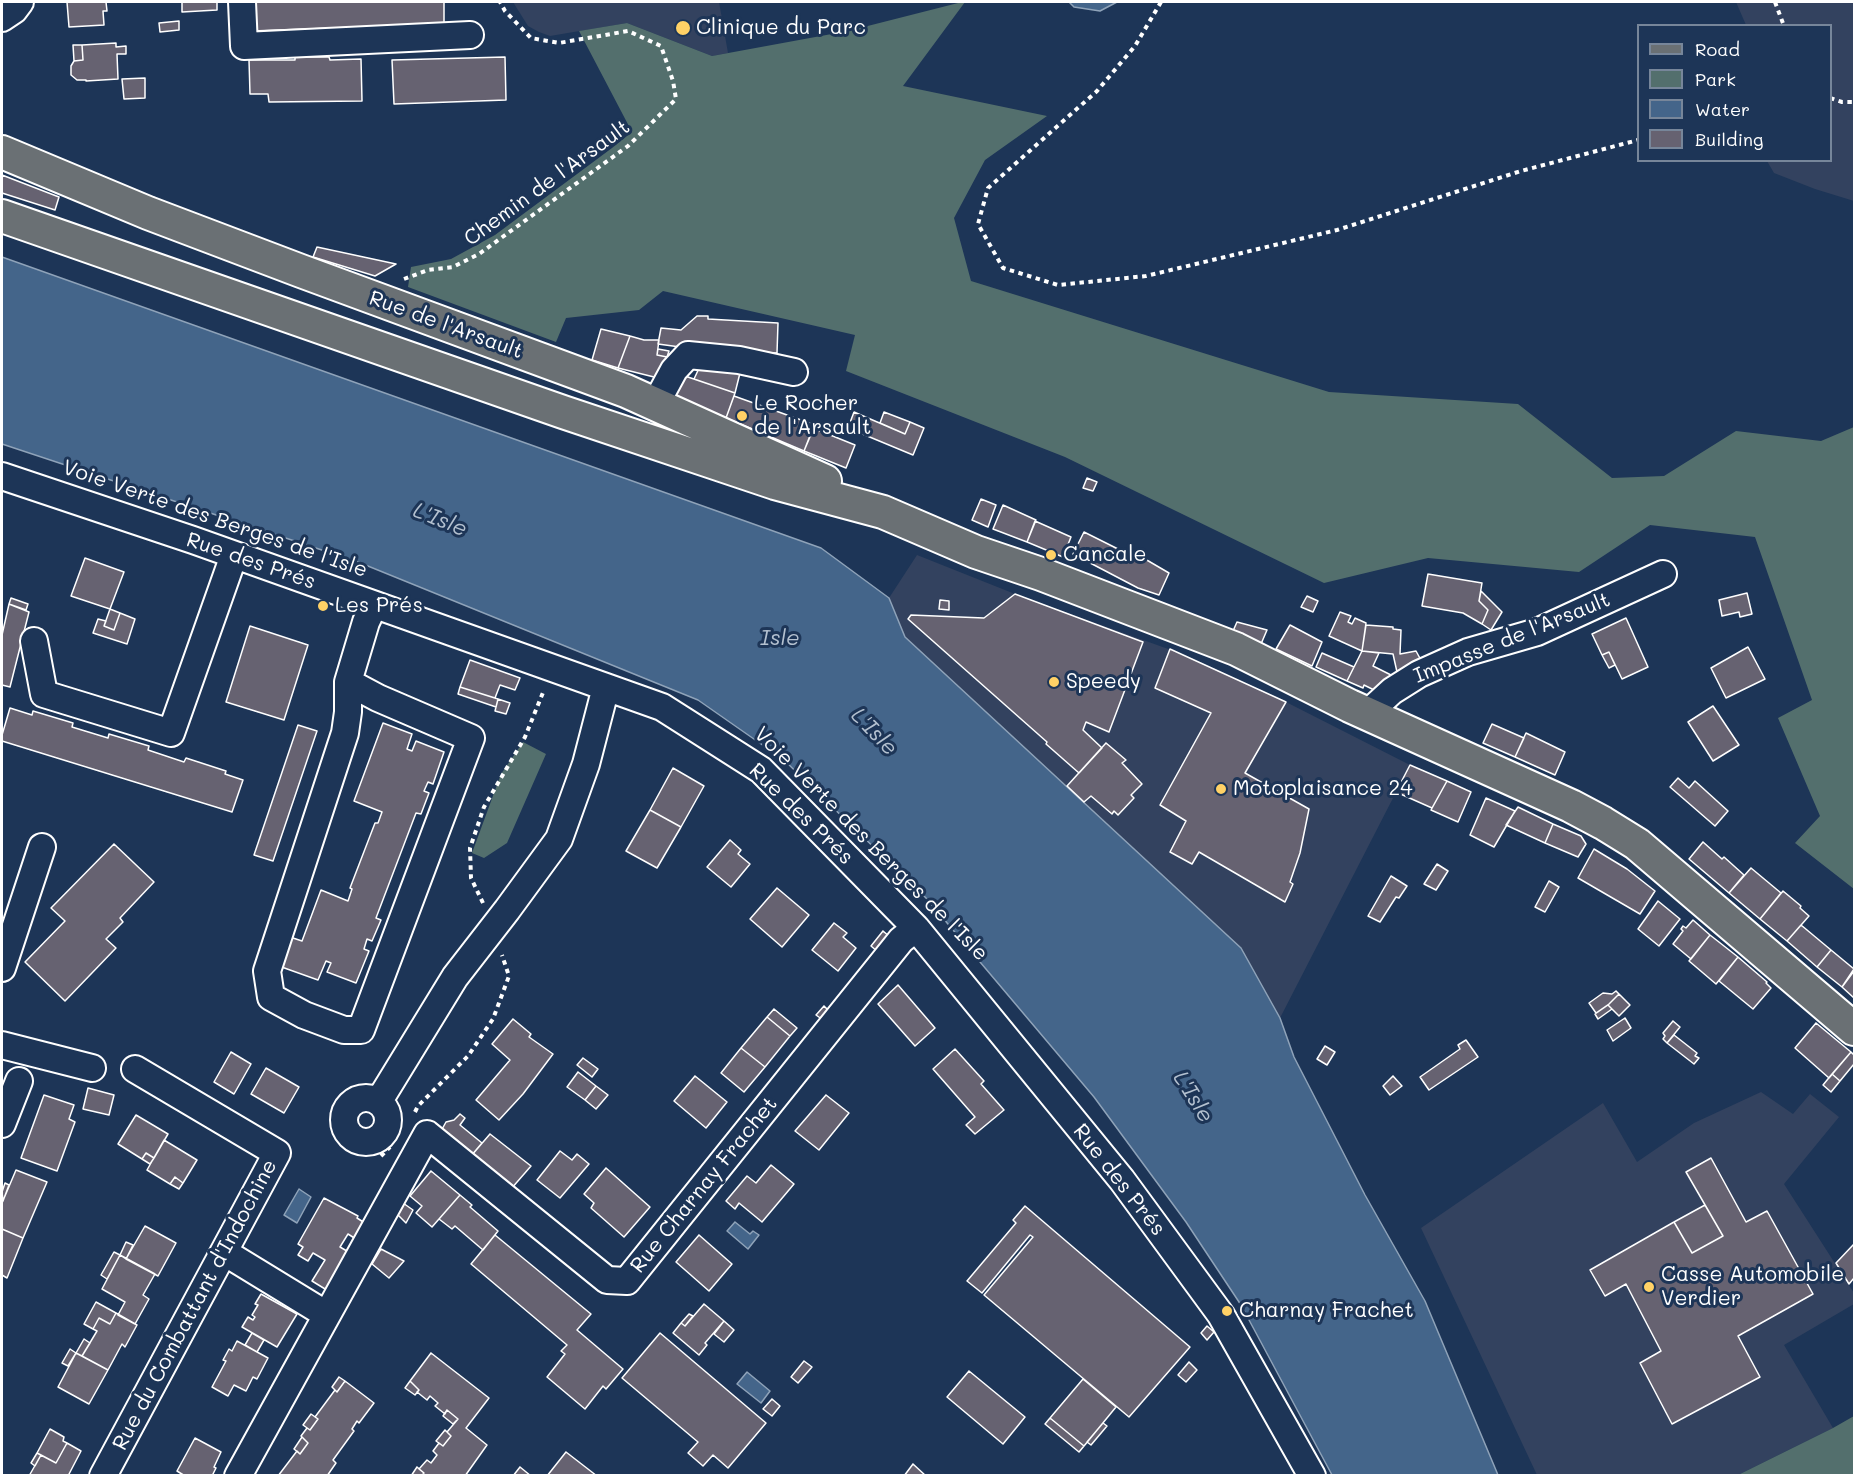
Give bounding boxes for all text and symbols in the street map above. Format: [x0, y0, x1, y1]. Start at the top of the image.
place label: Clinique du Parc [696, 15, 866, 41]
marker: Clinique du Parc [674, 19, 692, 37]
legend [1637, 24, 1832, 162]
text: Road [1695, 37, 1740, 61]
text: Park [1695, 67, 1736, 91]
text: Water [1695, 97, 1750, 121]
street label: Chemin de l'Arsault [459, 114, 635, 252]
text: Building [1695, 127, 1763, 151]
street label: Rue de l'Arsault [366, 285, 526, 365]
place label: Le Rocher de l'Arsault [754, 391, 871, 441]
marker: Le Rocher de l'Arsault [735, 409, 749, 423]
street label: Voie Verte des Berges de l'Isle [59, 455, 371, 583]
water label: L'Isle [409, 497, 471, 543]
street label: Rue des Prés [183, 527, 319, 595]
place label: Cancale [1063, 542, 1146, 568]
marker: Cancale [1044, 548, 1058, 562]
street label: Impasse de l'Arsault [1410, 587, 1614, 689]
place label: Les Prés [335, 593, 423, 619]
marker: Les Prés [316, 599, 330, 613]
water label: Isle [760, 625, 800, 651]
place label: Speedy [1066, 669, 1141, 695]
marker: Speedy [1047, 675, 1061, 689]
water label: L'Isle [845, 703, 903, 761]
street label: Voie Verte des Berges de l'Isle [749, 722, 993, 966]
street label: Rue des Prés [744, 758, 858, 870]
place label: Motoplaisance 24 [1233, 776, 1413, 802]
marker: Motoplaisance 24 [1214, 782, 1228, 796]
water label: L'Isle [1167, 1066, 1219, 1128]
street label: Rue Charnay Frachet [625, 1092, 783, 1278]
street label: Rue des Prés [1068, 1119, 1170, 1241]
street label: Rue du Combattant d'Indochine [107, 1155, 283, 1455]
place label: Casse Automobile Verdier [1661, 1262, 1844, 1312]
marker: Casse Automobile Verdier [1642, 1280, 1656, 1294]
place label: Charnay Frachet [1239, 1298, 1414, 1324]
marker: Charnay Frachet [1220, 1304, 1234, 1318]

